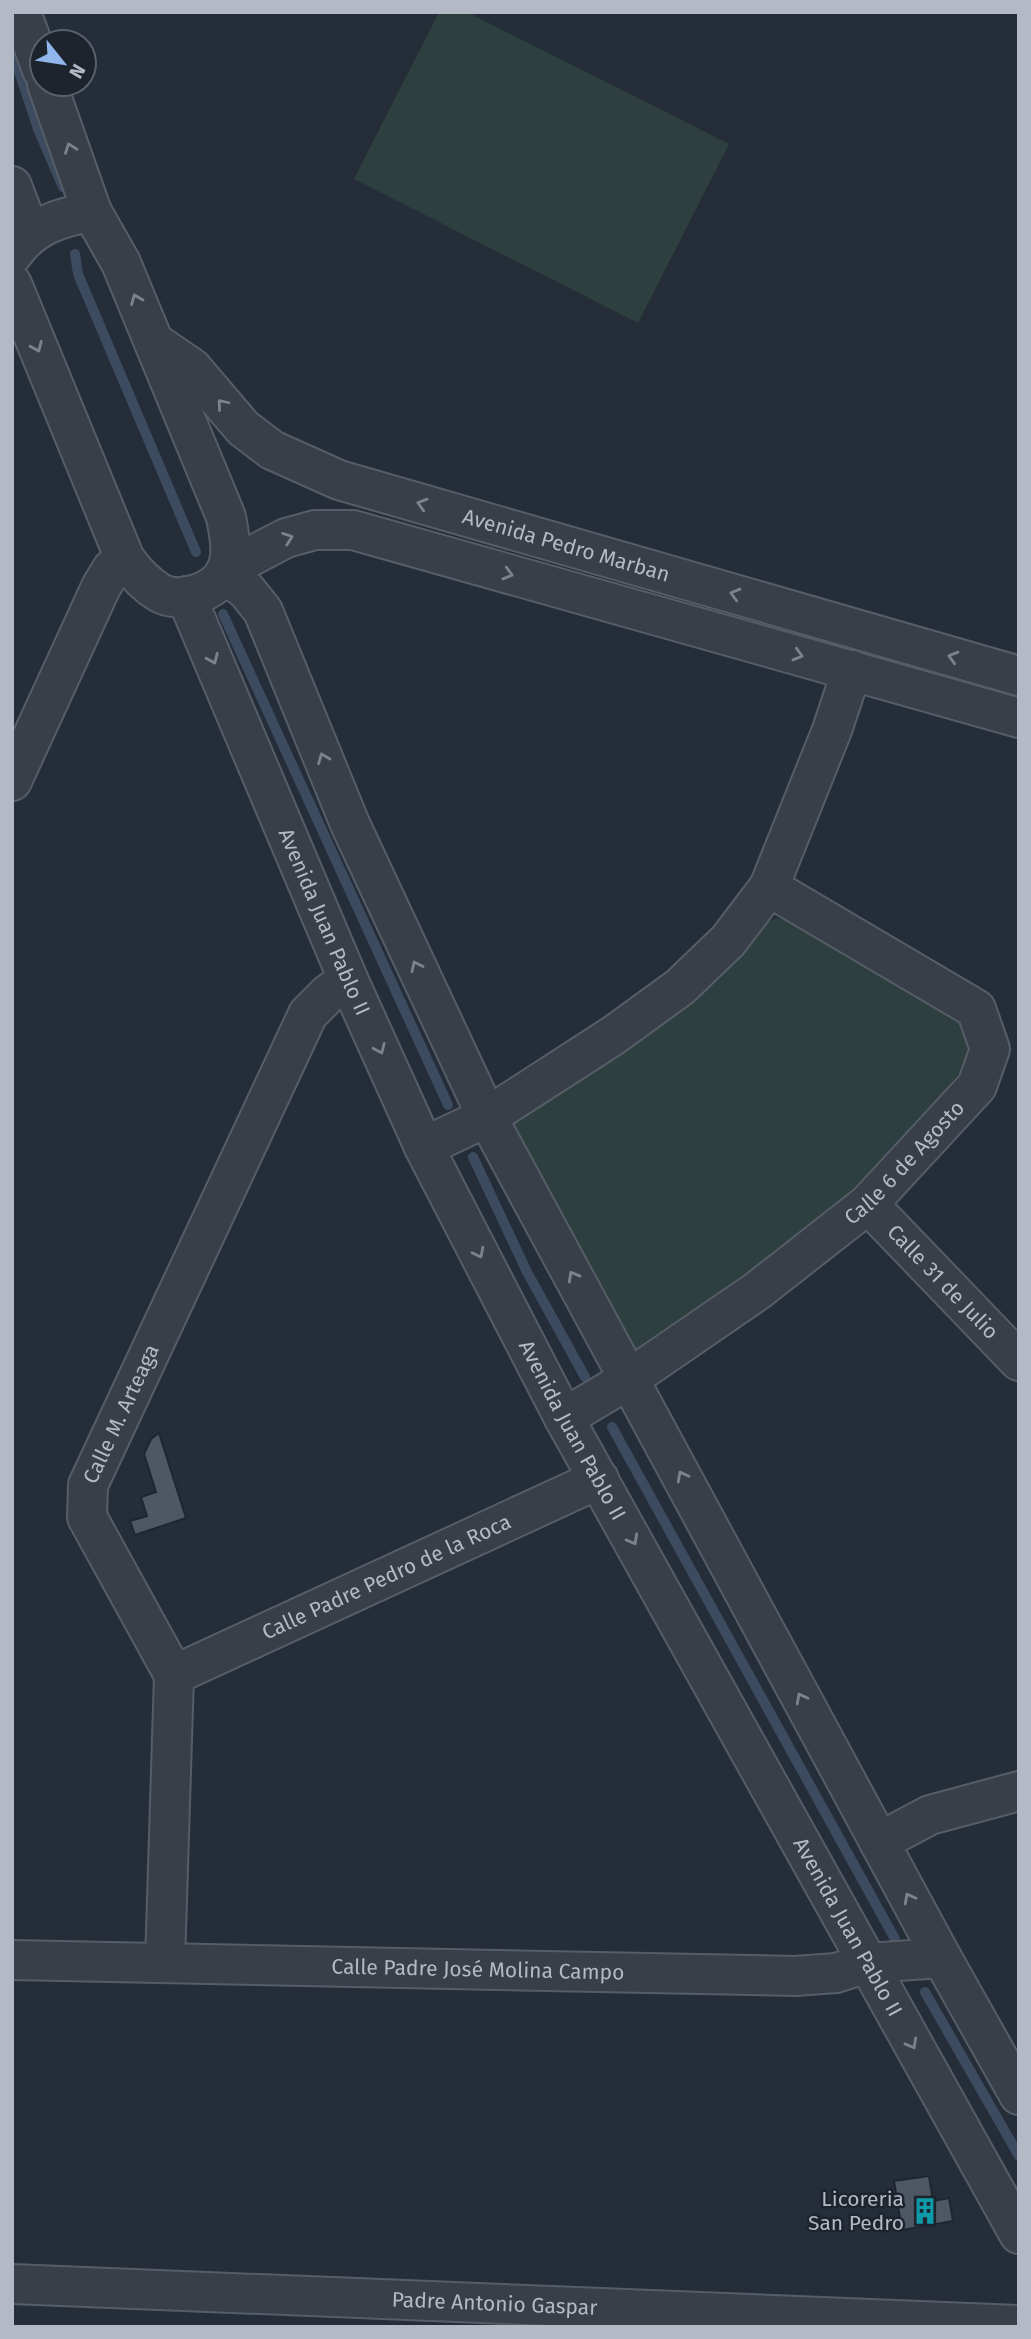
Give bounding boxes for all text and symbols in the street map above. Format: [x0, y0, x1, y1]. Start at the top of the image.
north arrow [28, 28, 98, 98]
text: N [64, 60, 90, 82]
one-way arrow [64, 142, 78, 155]
one-way arrow [130, 293, 144, 305]
one-way arrow [29, 340, 43, 353]
one-way arrow [218, 400, 231, 412]
one-way arrow [416, 497, 428, 512]
street label: Avenida Pedro Marban [460, 503, 673, 588]
one-way arrow [281, 532, 293, 546]
one-way arrow [502, 565, 514, 580]
one-way arrow [729, 588, 741, 602]
one-way arrow [792, 647, 804, 661]
one-way arrow [947, 651, 959, 666]
one-way arrow [205, 652, 219, 665]
one-way arrow [318, 753, 332, 765]
street label: Avenida Juan Pablo II [273, 824, 376, 1019]
one-way arrow [411, 961, 425, 973]
one-way arrow [372, 1041, 386, 1054]
street label: Calle 6 de Agosto [839, 1095, 970, 1231]
street label: Calle 31 de Julio [882, 1219, 1004, 1345]
one-way arrow [471, 1246, 484, 1258]
one-way arrow [568, 1271, 581, 1283]
street label: Avenida Juan Pablo II [513, 1336, 631, 1525]
street label: Calle M. Arteaga [78, 1340, 165, 1488]
one-way arrow [676, 1471, 690, 1483]
street label: Calle Padre Pedro de la Roca [258, 1508, 515, 1646]
one-way arrow [625, 1533, 638, 1545]
one-way arrow [796, 1692, 810, 1705]
street label: Avenida Juan Pablo II [788, 1833, 908, 2021]
one-way arrow [904, 1893, 918, 1905]
street label: Calle Padre José Molina Campo [331, 1954, 625, 1986]
one-way arrow [904, 2037, 917, 2049]
place label: Licoreria San Pedro [808, 2186, 904, 2236]
building icon: Licoreria San Pedro [910, 2196, 940, 2226]
street label: Padre Antonio Gaspar [391, 2286, 598, 2321]

